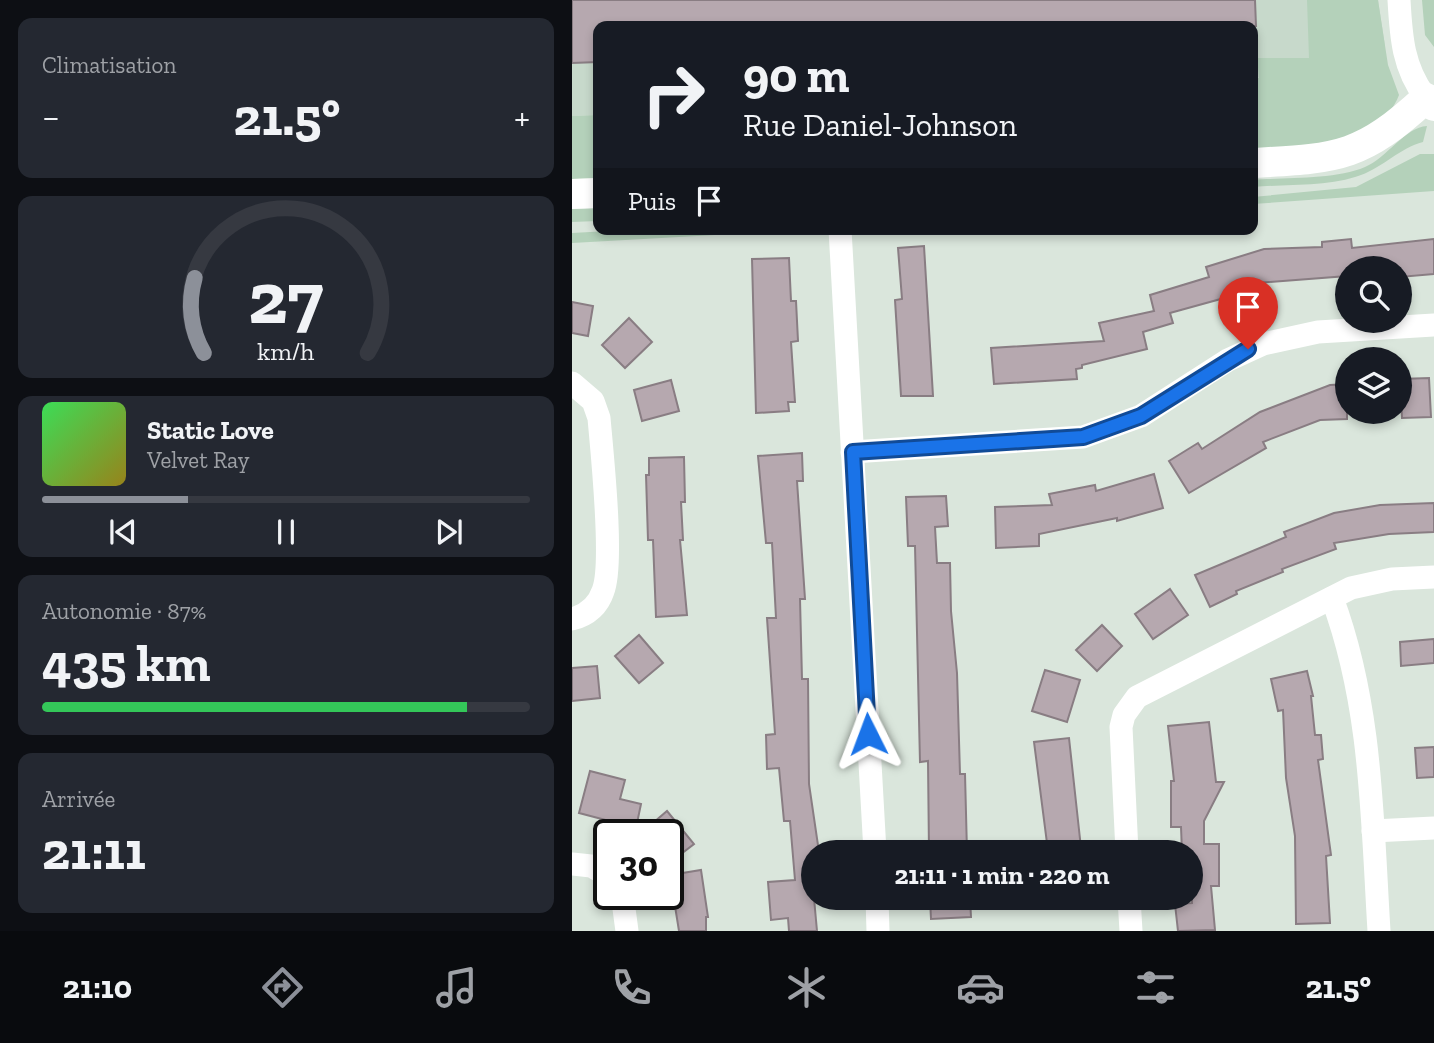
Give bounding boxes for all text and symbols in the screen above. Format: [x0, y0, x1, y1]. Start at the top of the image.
text: 90 m [743, 46, 850, 105]
icon: right [628, 49, 719, 140]
text: Climatisation [42, 51, 176, 79]
text: 21.5° [233, 86, 340, 148]
text: − [42, 94, 60, 140]
text: + [514, 94, 530, 140]
text: Rue Daniel-Johnson [743, 106, 1017, 144]
icon: arrive [690, 182, 728, 220]
text: Puis [628, 185, 676, 217]
text: 27 [248, 255, 324, 343]
map controls [1335, 256, 1412, 424]
button: search [1335, 256, 1412, 333]
pin [1218, 277, 1278, 349]
icon: arrive [1229, 288, 1267, 326]
text: km/h [257, 336, 315, 366]
button: layers [1335, 347, 1412, 424]
text: Static Love [147, 414, 274, 446]
text: Velvet Ray [147, 446, 249, 474]
icon: previous [104, 513, 142, 551]
icon: pause [267, 513, 305, 551]
icon: next [430, 513, 468, 551]
text: Autonomie · 87% [42, 597, 206, 625]
text: 435 km [42, 632, 211, 694]
position arrow [831, 697, 905, 771]
text: Arrivée [42, 785, 115, 813]
speed limit sign: 30 [593, 819, 684, 910]
text: 21:11 [42, 820, 146, 882]
text: 21:11 · 1 min · 220 m [894, 859, 1110, 891]
icon: directions [258, 963, 307, 1012]
icon: music [432, 963, 481, 1012]
icon: phone [607, 963, 656, 1012]
icon: climate [782, 963, 831, 1012]
icon: car [956, 963, 1005, 1012]
icon: filters [1131, 963, 1180, 1012]
text: 21:10 [63, 968, 132, 1006]
text: 21.5° [1305, 968, 1371, 1006]

